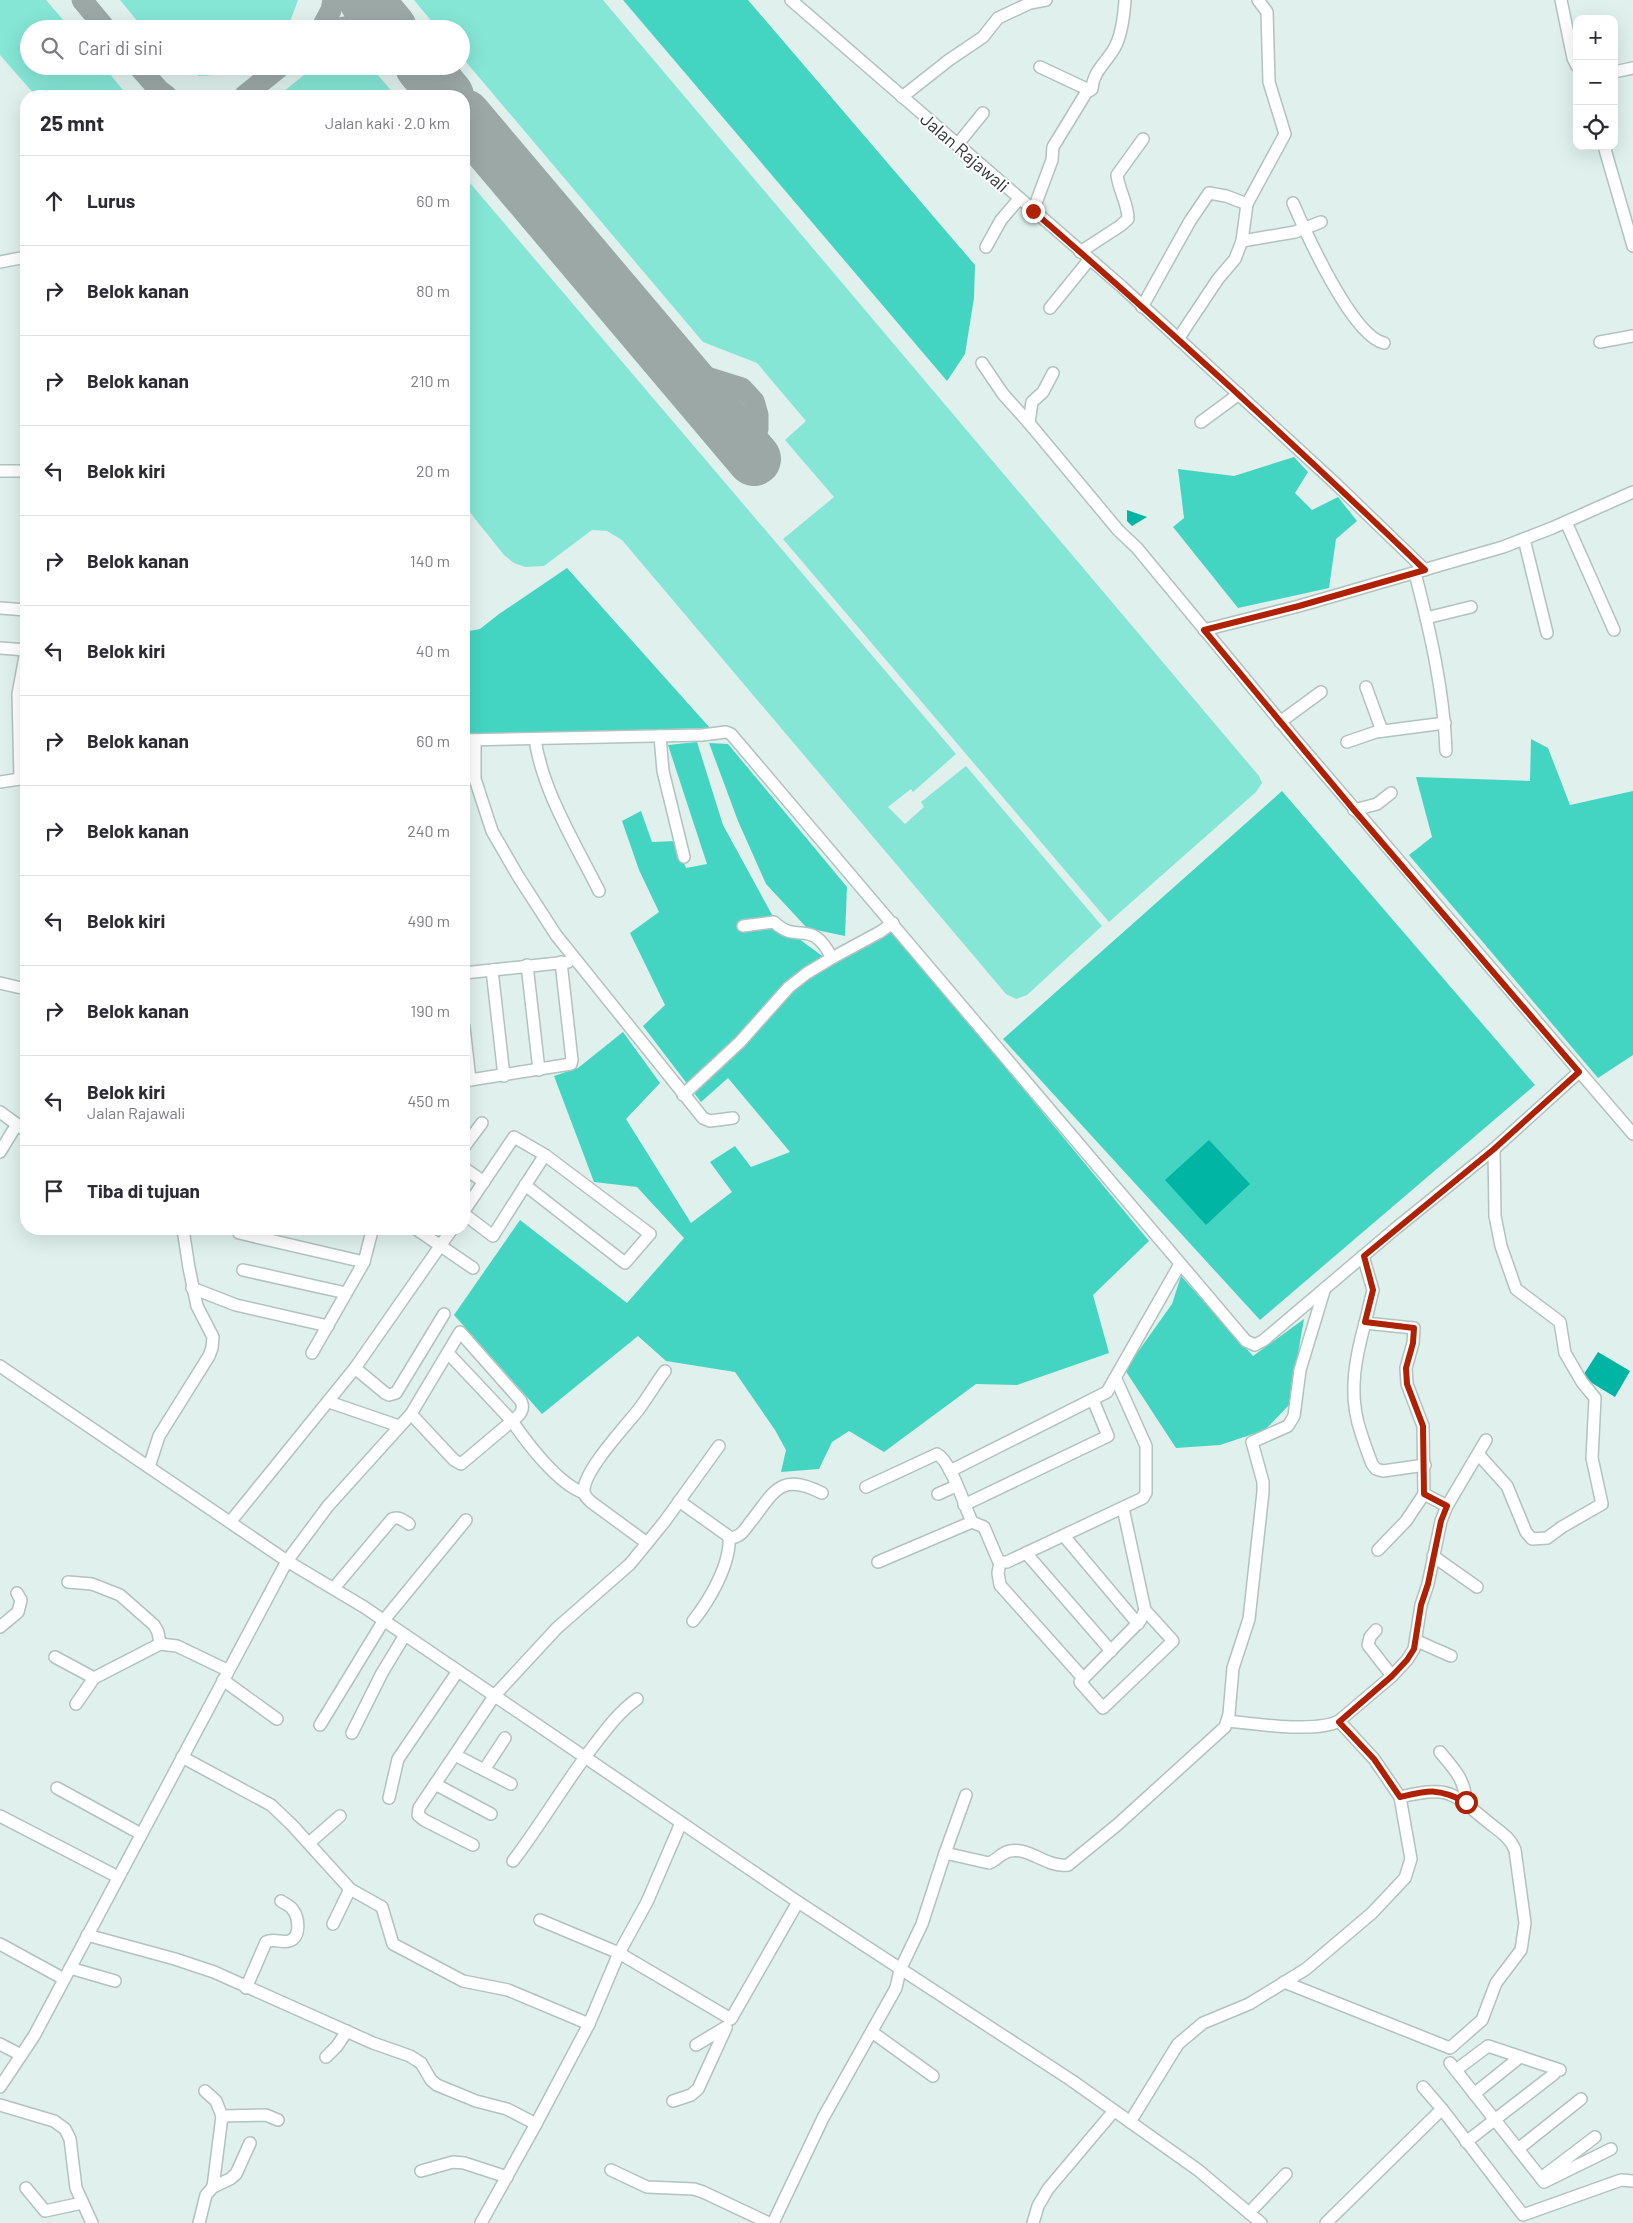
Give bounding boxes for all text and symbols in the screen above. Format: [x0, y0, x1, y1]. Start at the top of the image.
map controls [1573, 15, 1618, 150]
button: + [1573, 15, 1618, 60]
search box [20, 20, 470, 75]
icon: search [38, 34, 66, 62]
text: Cari di sini [78, 36, 163, 59]
button: − [1573, 60, 1618, 105]
button: locate [1573, 105, 1618, 150]
street label: Jalan Rajawali [916, 107, 1014, 197]
text: 25 mnt [40, 110, 104, 135]
text: Jalan kaki · 2.0 km [325, 113, 450, 132]
icon: ahead [40, 187, 68, 215]
text: Lurus [87, 189, 135, 212]
text: 60 m [416, 191, 450, 210]
route end [1022, 200, 1045, 223]
icon: right [40, 277, 68, 305]
text: Belok kanan [87, 279, 189, 302]
text: 80 m [416, 281, 450, 300]
icon: right [40, 367, 68, 395]
text: Belok kanan [87, 369, 189, 392]
text: 210 m [411, 371, 450, 390]
icon: left [40, 457, 68, 485]
text: Belok kiri [87, 459, 165, 482]
text: 20 m [416, 461, 450, 480]
icon: right [40, 547, 68, 575]
text: Belok kanan [87, 549, 189, 572]
text: 140 m [410, 551, 450, 570]
icon: left [40, 637, 68, 665]
text: Belok kiri [87, 639, 165, 662]
text: 40 m [416, 641, 450, 660]
icon: right [40, 727, 68, 755]
text: Belok kanan [87, 729, 189, 752]
text: 60 m [416, 731, 450, 750]
icon: right [40, 817, 68, 845]
text: Belok kanan [87, 819, 189, 842]
text: 240 m [407, 821, 450, 840]
icon: left [40, 907, 68, 935]
text: Belok kiri [87, 909, 165, 932]
text: 490 m [407, 911, 450, 930]
icon: right [40, 997, 68, 1025]
text: Belok kanan [87, 999, 189, 1022]
text: 190 m [411, 1001, 450, 1020]
text: Belok kiri [87, 1080, 165, 1103]
icon: left [40, 1087, 68, 1115]
text: 450 m [407, 1091, 450, 1110]
text: Jalan Rajawali [87, 1103, 185, 1122]
icon: arrive [40, 1177, 68, 1205]
text: Tiba di tujuan [87, 1179, 200, 1202]
route start [1455, 1791, 1478, 1814]

